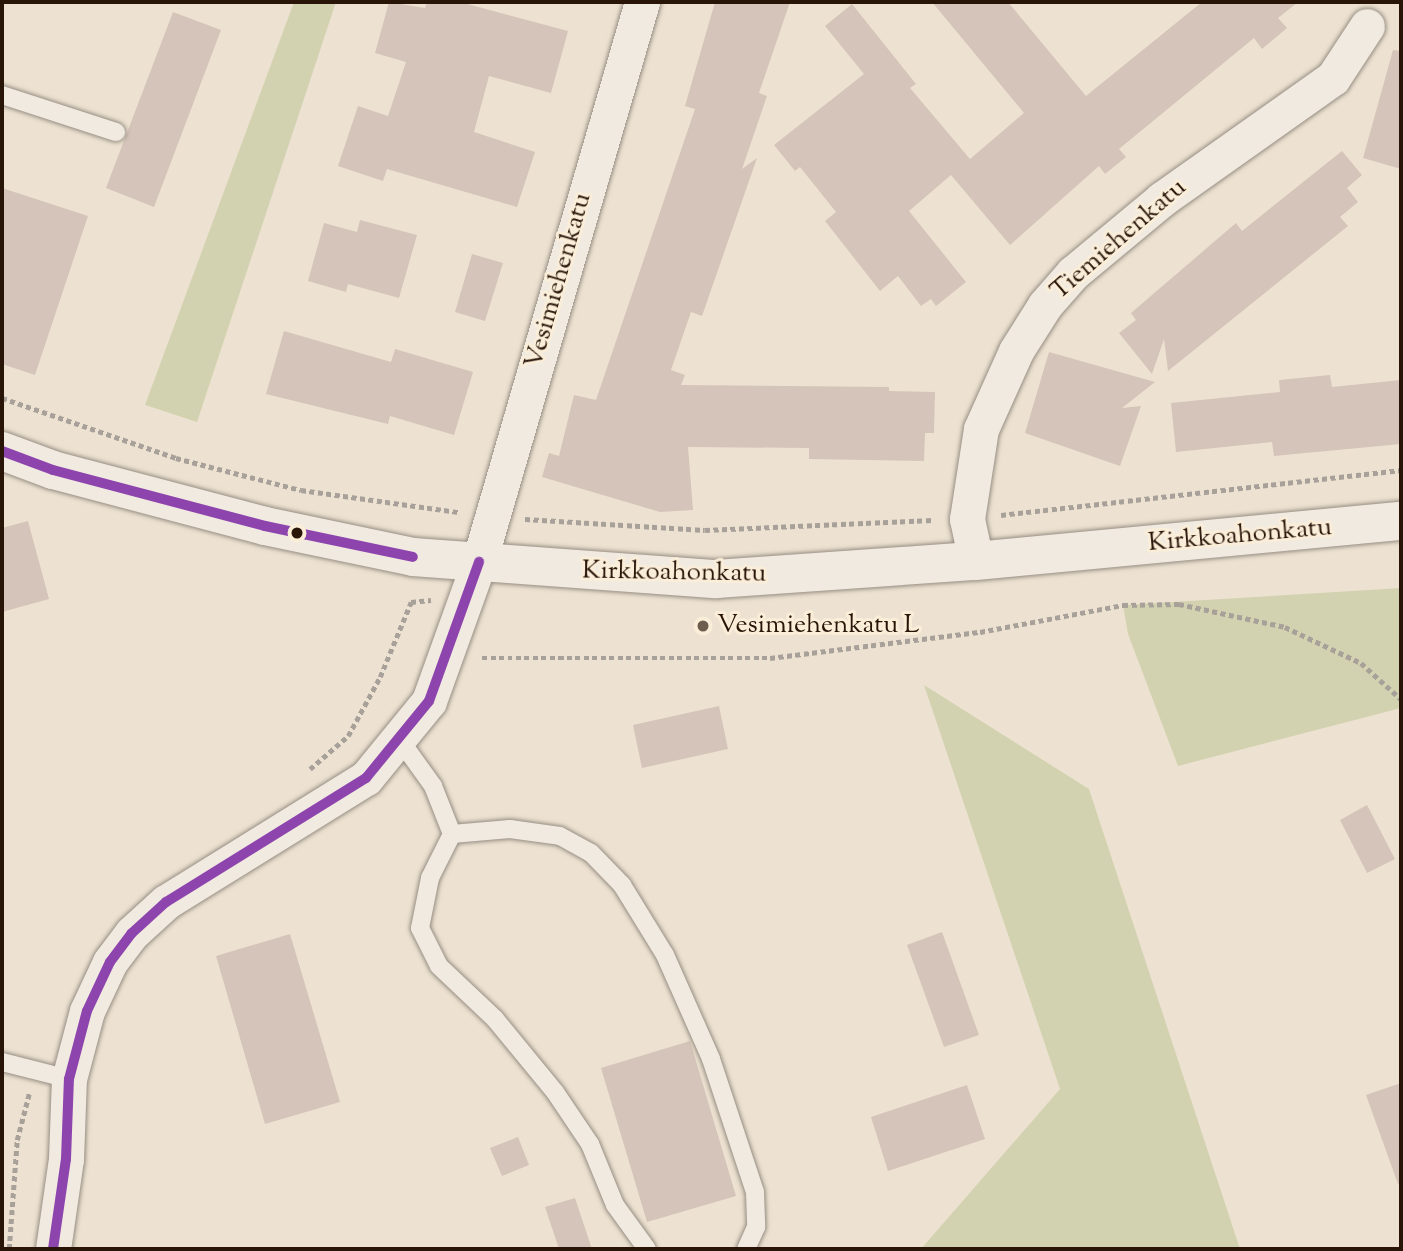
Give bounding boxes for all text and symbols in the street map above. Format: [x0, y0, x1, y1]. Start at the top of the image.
street label: Tiemiehenkatu [1045, 173, 1193, 307]
street label: Vesimiehenkatu [519, 190, 599, 372]
street label: Kirkkoahonkatu [1147, 512, 1333, 560]
unlabelled marker [290, 526, 304, 540]
street label: Kirkkoahonkatu [582, 556, 766, 590]
place label: Vesimiehenkatu L [717, 610, 919, 642]
marker: Vesimiehenkatu L [695, 618, 711, 634]

